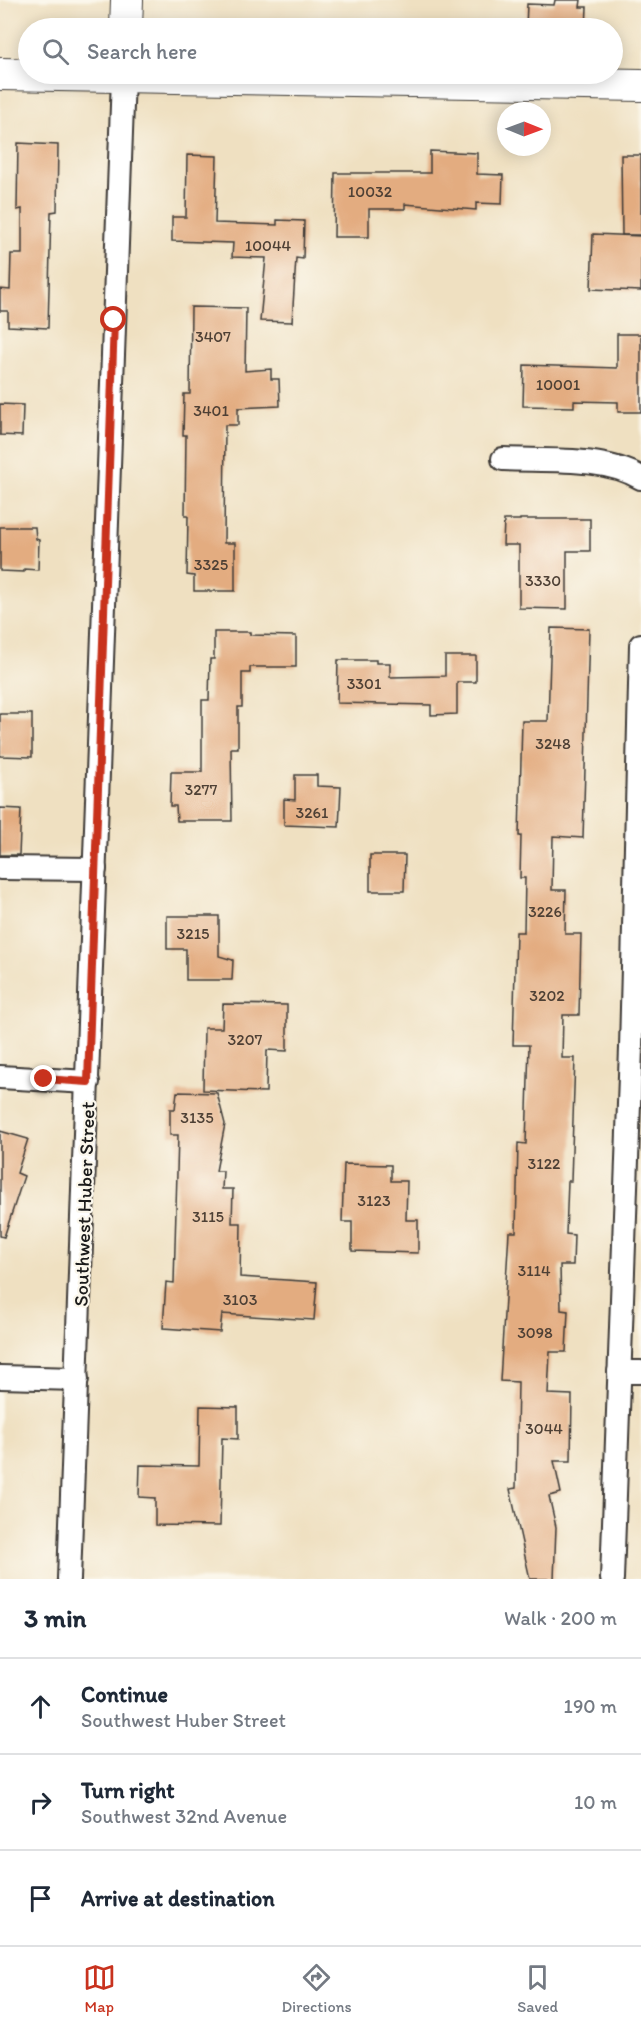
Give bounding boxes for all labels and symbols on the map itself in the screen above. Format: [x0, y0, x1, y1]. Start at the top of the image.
north arrow [497, 102, 551, 156]
house number: 10032 [348, 182, 393, 201]
house number: 10044 [245, 236, 292, 255]
route start [100, 306, 126, 332]
house number: 3407 [195, 327, 231, 346]
house number: 10001 [536, 375, 581, 394]
house number: 3401 [193, 401, 229, 420]
house number: 3325 [194, 555, 228, 574]
house number: 3330 [525, 571, 561, 590]
house number: 3301 [347, 674, 382, 693]
house number: 3248 [535, 734, 571, 753]
house number: 3277 [184, 780, 218, 799]
house number: 3261 [295, 803, 329, 822]
house number: 3226 [528, 902, 562, 921]
house number: 3215 [177, 924, 209, 943]
house number: 3202 [529, 986, 565, 1005]
house number: 3207 [228, 1030, 263, 1049]
route end [30, 1065, 56, 1091]
street label: Southwest Huber Street [68, 1101, 100, 1307]
house number: 3135 [180, 1108, 214, 1127]
house number: 3122 [528, 1154, 561, 1173]
house number: 3123 [357, 1191, 391, 1210]
house number: 3115 [192, 1207, 224, 1226]
house number: 3114 [517, 1261, 551, 1280]
house number: 3103 [223, 1290, 258, 1309]
house number: 3098 [517, 1323, 553, 1342]
house number: 3044 [525, 1419, 563, 1438]

